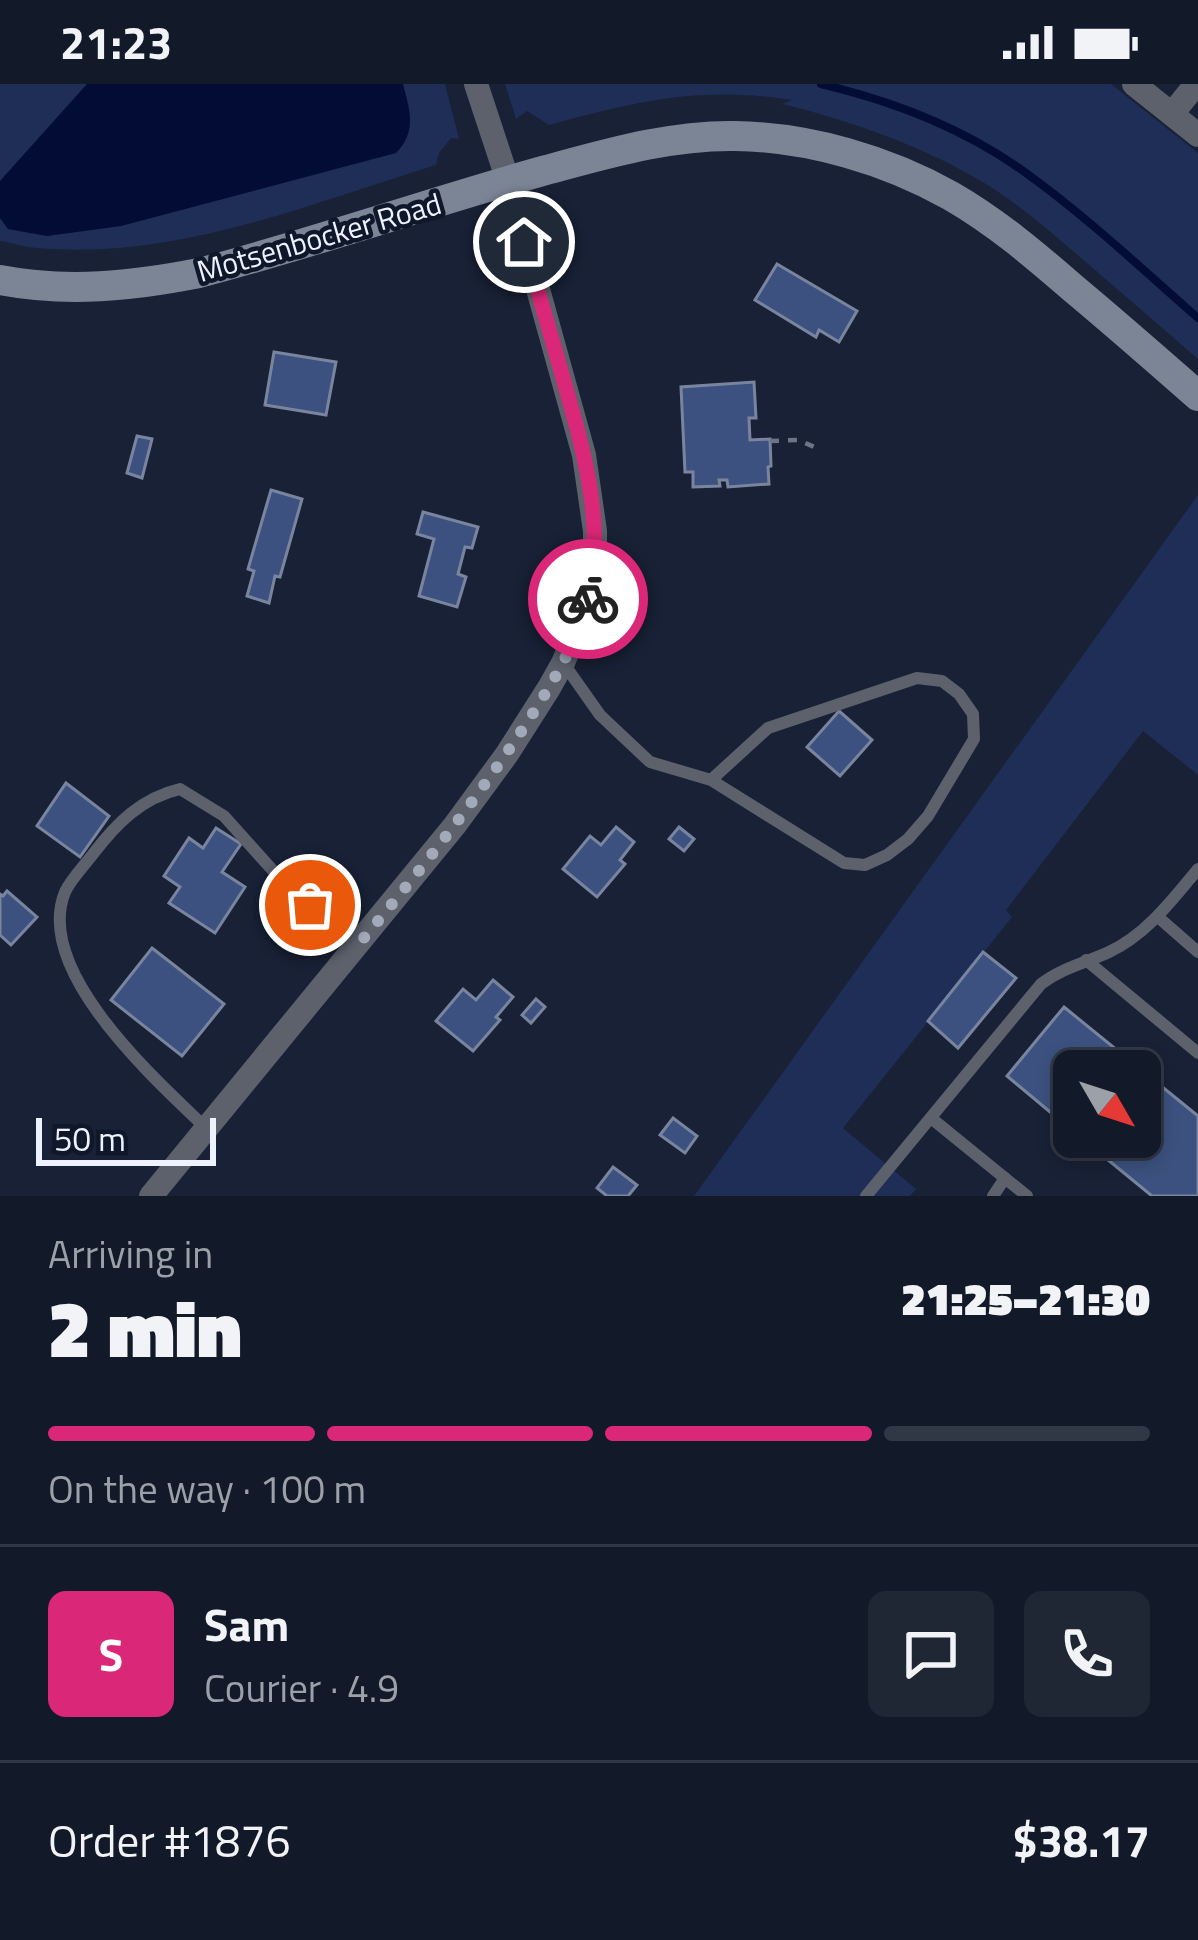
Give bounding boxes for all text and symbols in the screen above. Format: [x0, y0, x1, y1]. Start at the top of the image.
text: 21:23 [60, 8, 172, 76]
street label: Motsenbocker Road [191, 180, 447, 294]
pin [473, 191, 575, 293]
icon: home [491, 209, 557, 275]
courier [528, 539, 648, 659]
icon: bike [555, 566, 621, 632]
pin [259, 854, 361, 956]
icon: bag [277, 872, 343, 938]
north arrow [1053, 1050, 1161, 1158]
map controls [1053, 1050, 1161, 1158]
scale bar [36, 1112, 216, 1165]
text: 50 m [54, 1114, 126, 1164]
text: Arriving in [48, 1224, 213, 1283]
text: 21:25–21:30 [901, 1264, 1150, 1332]
text: 2 min [48, 1269, 242, 1387]
text: On the way · 100 m [48, 1459, 366, 1518]
text: Sam [204, 1590, 289, 1658]
button: chat [868, 1591, 994, 1717]
button: phone [1024, 1591, 1150, 1717]
text: S [99, 1620, 123, 1688]
text: Courier · 4.9 [204, 1658, 399, 1717]
text: Order #1876 [48, 1806, 291, 1874]
text: $38.17 [1012, 1806, 1150, 1874]

